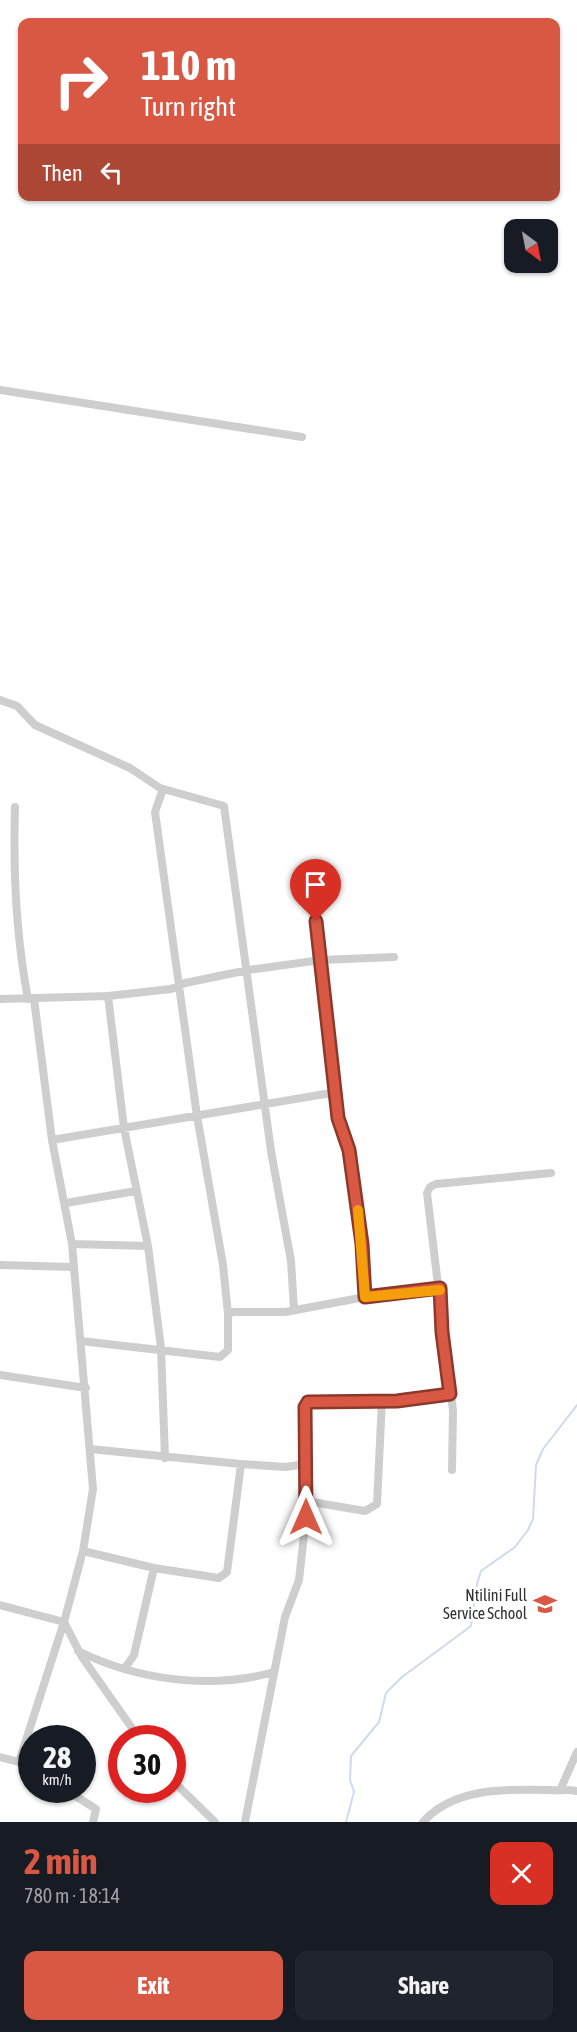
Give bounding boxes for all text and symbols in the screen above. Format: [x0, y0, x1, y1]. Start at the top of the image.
text: 110 m [141, 41, 236, 89]
icon: right [42, 42, 120, 120]
text: Turn right [141, 91, 236, 122]
icon: left [95, 156, 128, 189]
text: Then [42, 160, 83, 186]
north arrow [504, 219, 558, 273]
map controls [504, 219, 558, 273]
pin [290, 859, 341, 921]
icon: arrive [299, 868, 332, 901]
position arrow [274, 1485, 338, 1549]
place label: Ntilini Full Service School [443, 1586, 528, 1622]
school or university icon: Ntilini Full Service School [532, 1591, 558, 1617]
speed limit sign: 30 [108, 1725, 186, 1803]
text: 28 [43, 1740, 71, 1774]
text: km/h [42, 1771, 72, 1788]
text: 2 min [24, 1840, 98, 1882]
button: close [490, 1842, 553, 1905]
text: 780 m · 18:14 [24, 1884, 120, 1907]
button: Exit [24, 1951, 283, 2020]
button: Share [295, 1951, 553, 2020]

